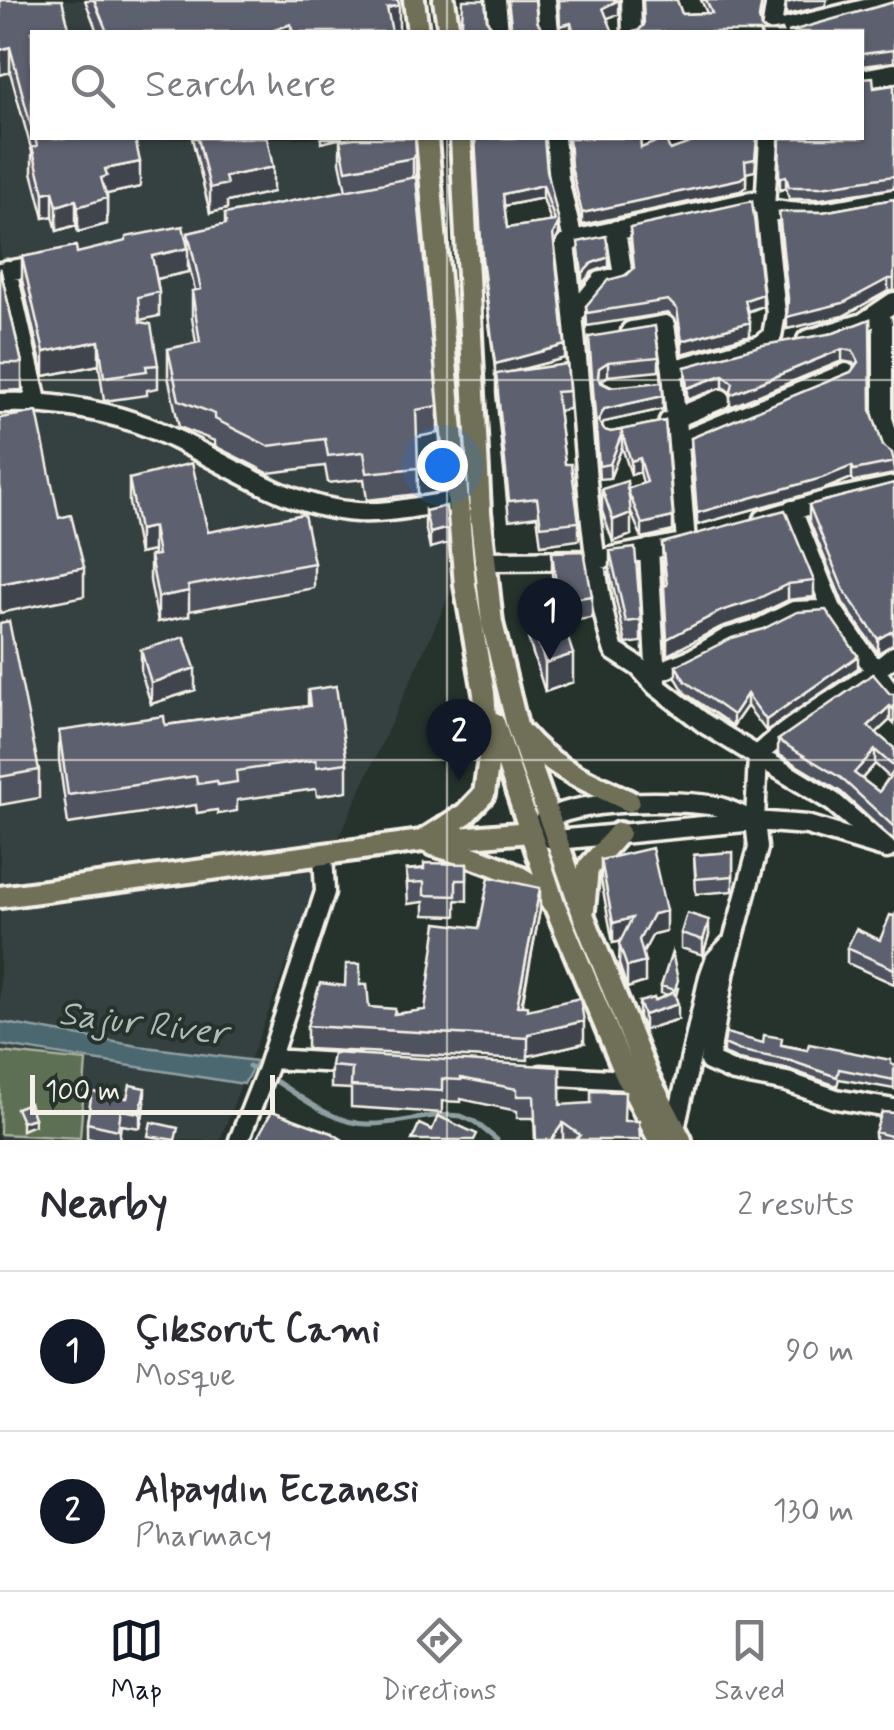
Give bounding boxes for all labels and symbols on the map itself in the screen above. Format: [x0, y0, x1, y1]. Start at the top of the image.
your location [417, 440, 468, 491]
pin: 1 [518, 578, 582, 660]
pin: 2 [426, 698, 492, 781]
water label: Sajur River [56, 991, 234, 1058]
scale bar [30, 1070, 275, 1114]

